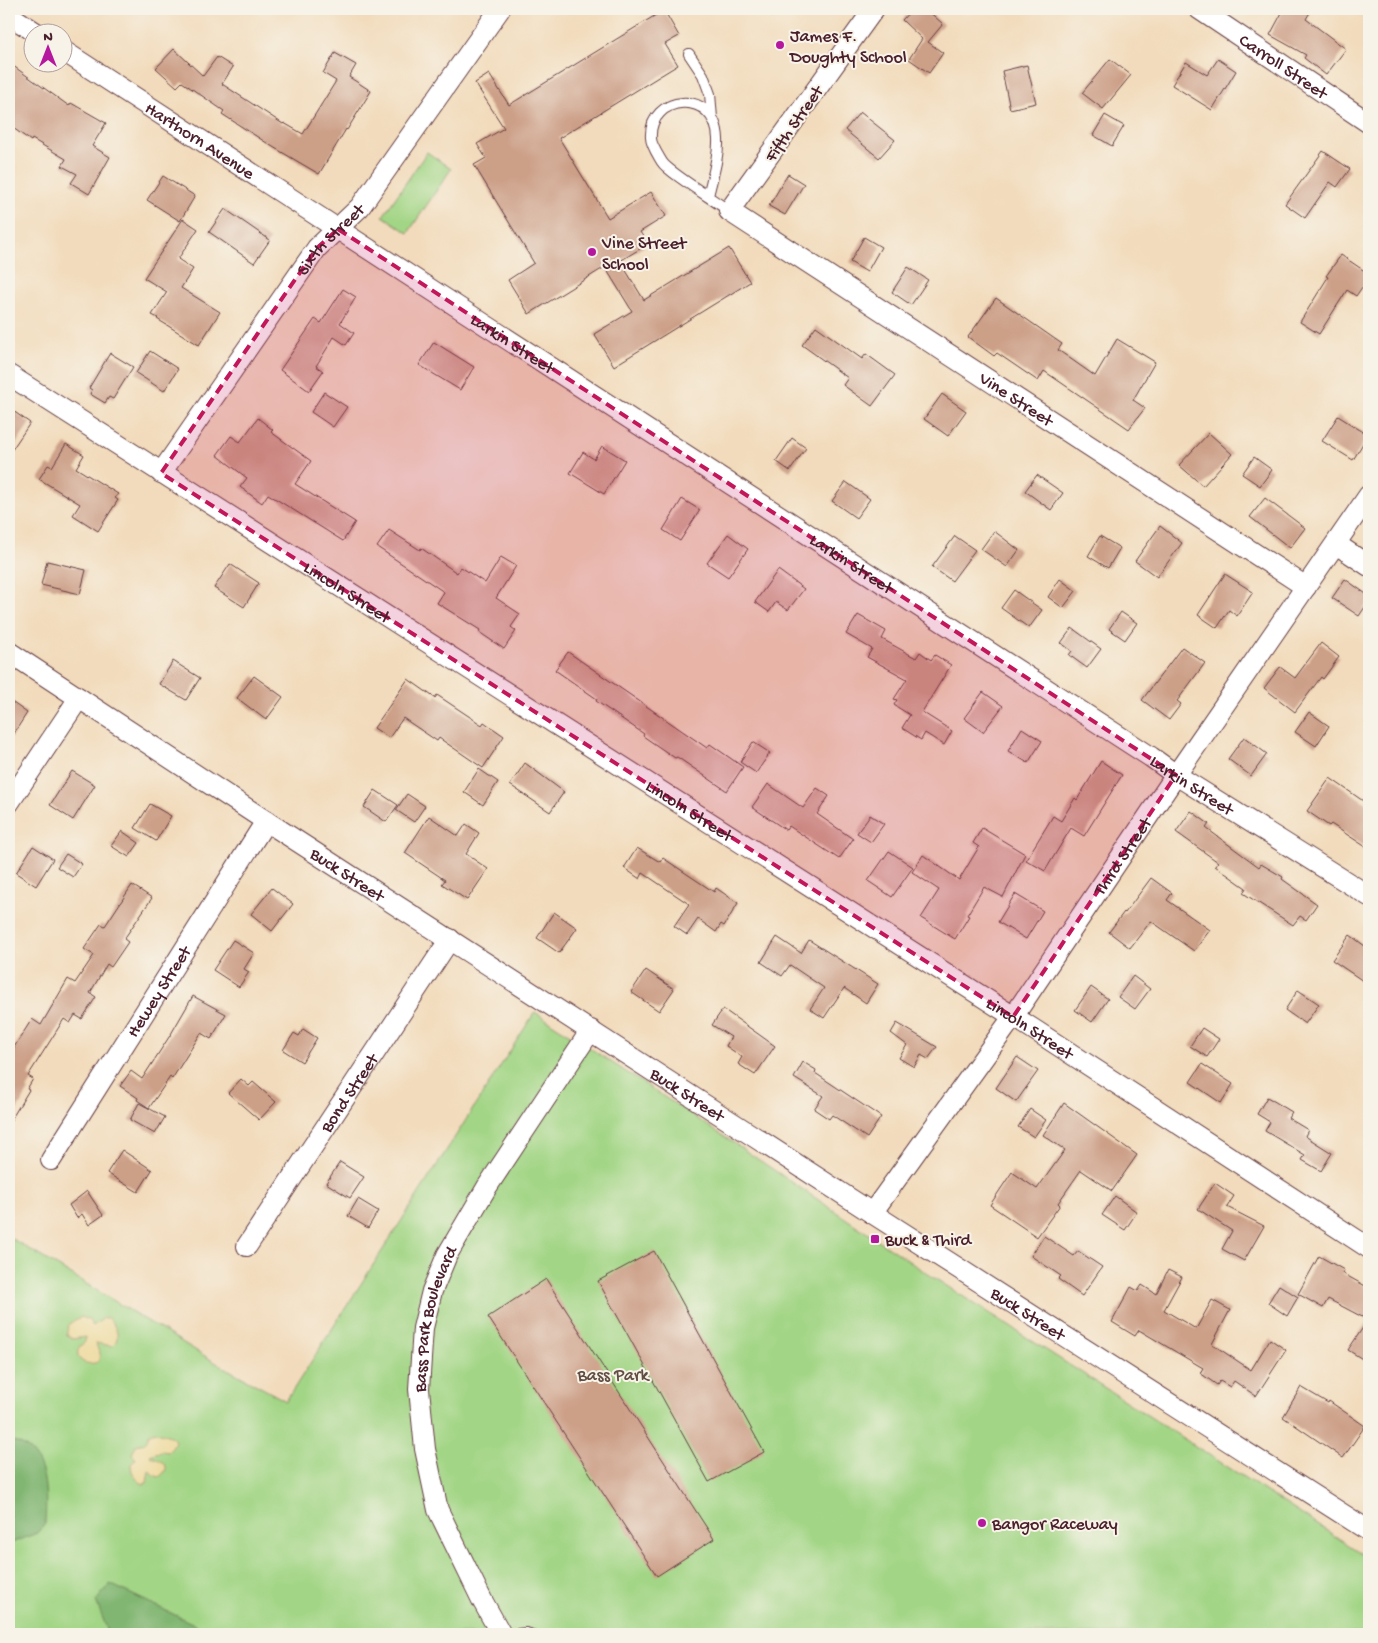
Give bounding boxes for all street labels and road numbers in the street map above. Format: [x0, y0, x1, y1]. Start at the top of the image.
street label: Carroll Street [1234, 31, 1332, 106]
street label: Fifth Street [761, 81, 830, 167]
street label: Harthorn Avenue [140, 99, 258, 186]
street label: Sixth Street [293, 199, 371, 280]
street label: Larkin Street [466, 310, 559, 381]
street label: Vine Street [973, 368, 1058, 433]
street label: Larkin Street [805, 530, 898, 601]
street label: Lincoln Street [299, 558, 395, 630]
street label: Larkin Street [1145, 752, 1238, 822]
street label: Lincoln Street [641, 776, 738, 848]
street label: Third Street [1089, 813, 1158, 901]
street label: Buck Street [305, 844, 389, 909]
street label: Hewey Street [124, 942, 198, 1042]
street label: Lincoln Street [982, 994, 1078, 1066]
street label: Bond Street [316, 1049, 385, 1138]
street label: Buck Street [645, 1064, 729, 1129]
street label: Bass Park Boulevard [411, 1242, 464, 1394]
street label: Buck Street [985, 1283, 1070, 1348]

